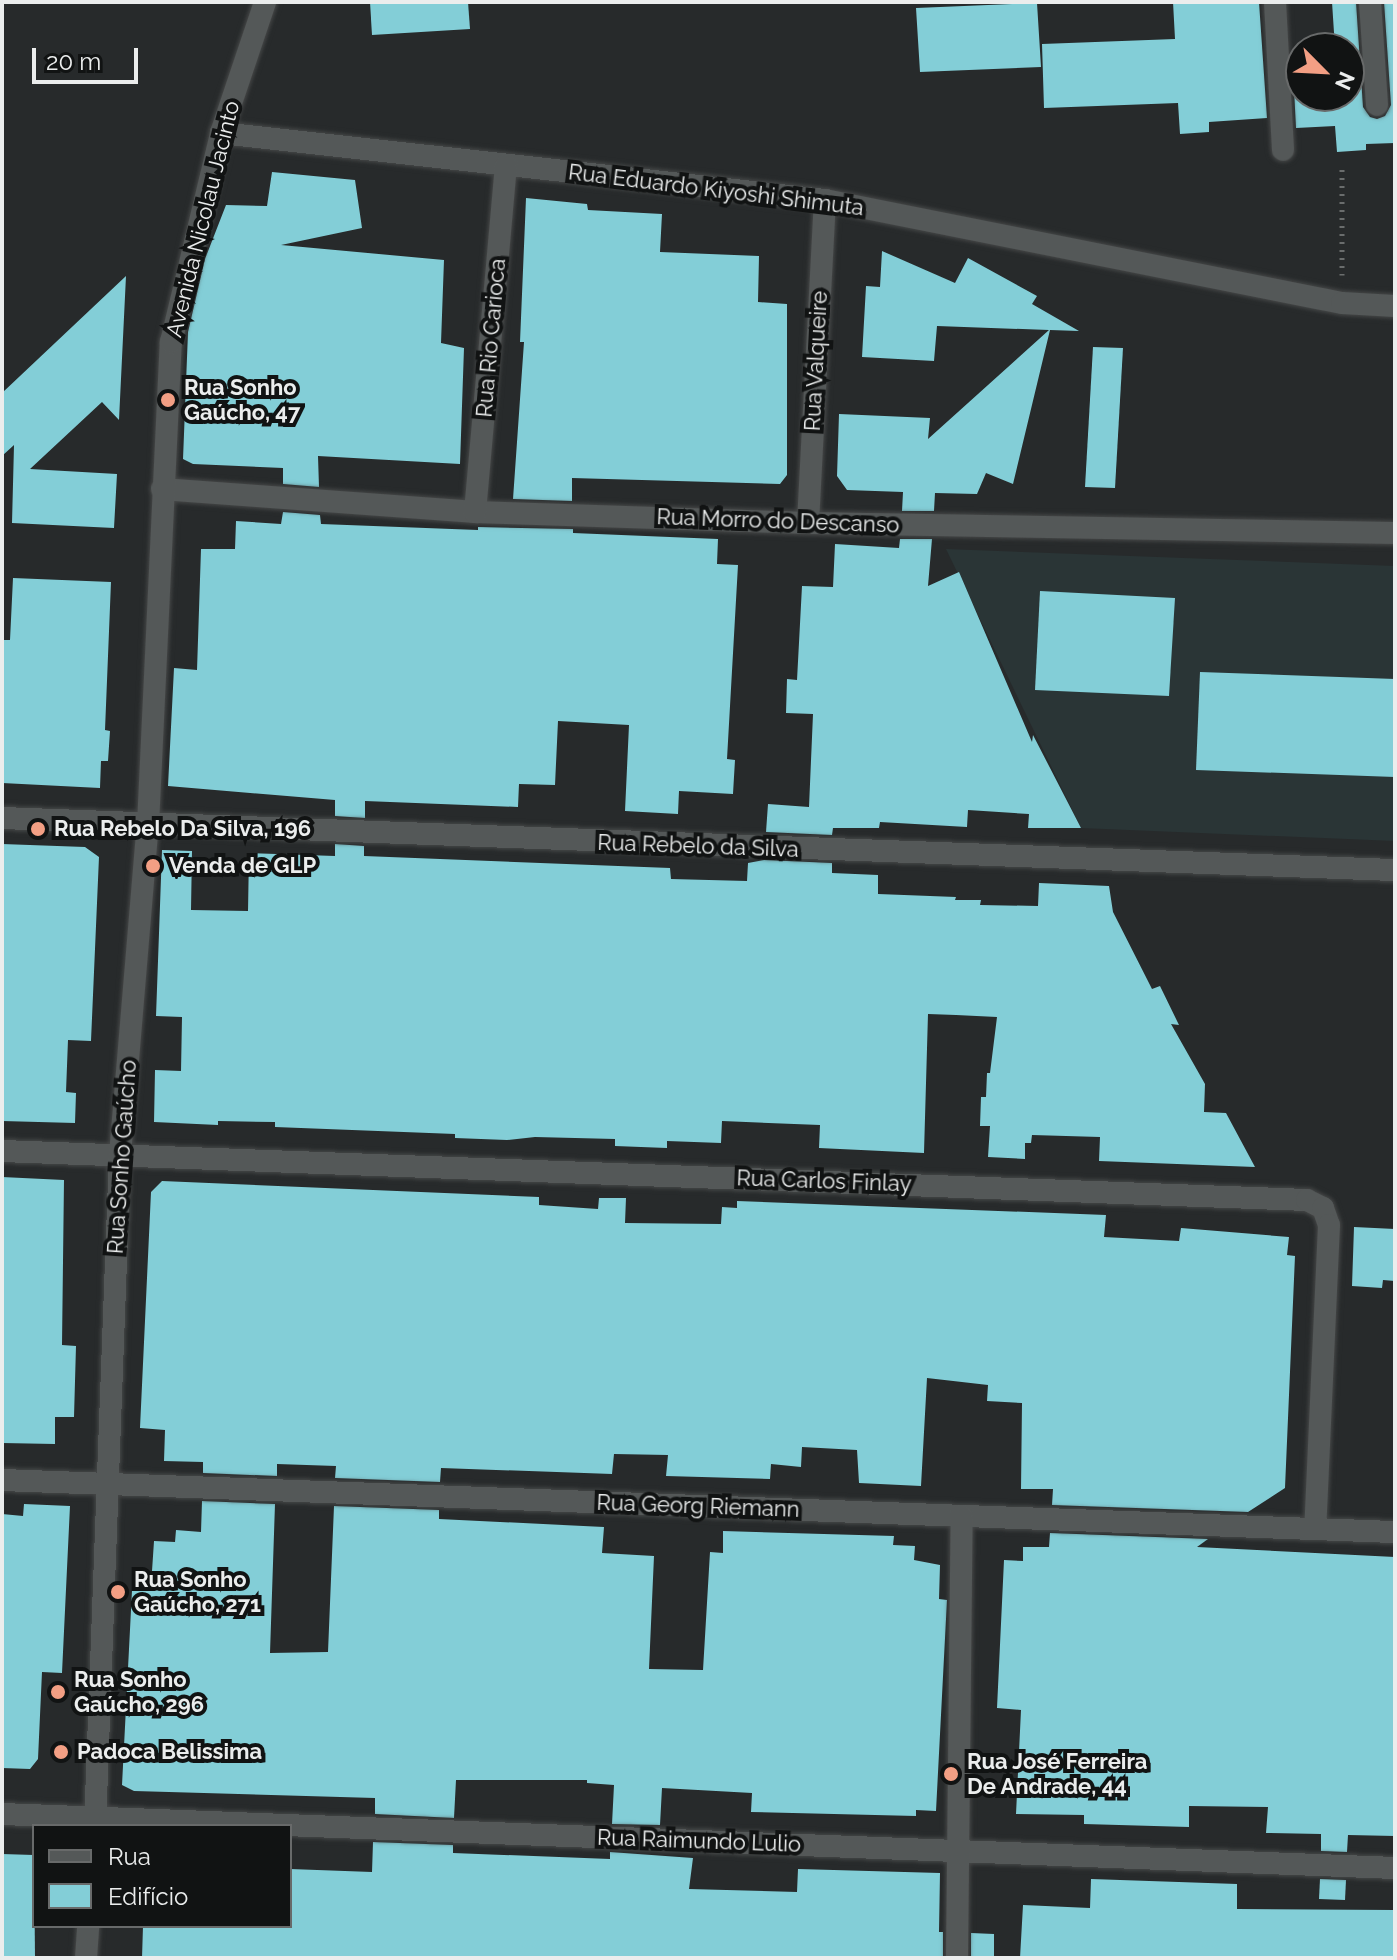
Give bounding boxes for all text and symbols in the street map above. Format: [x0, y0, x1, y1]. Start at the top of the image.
scale bar [36, 32, 142, 82]
north arrow [1285, 32, 1365, 112]
text: 20 m [46, 47, 101, 76]
text: N [1330, 68, 1360, 94]
street label: Avenida Nicolau Jacinto [161, 98, 245, 340]
street label: Rua Eduardo Kiyoshi Shimuta [567, 159, 865, 221]
street label: Rua Rio Carioca [471, 257, 511, 419]
street label: Rua Valqueire [799, 290, 833, 432]
place label: Rua Sonho Gaúcho, 47 [184, 374, 300, 426]
marker: Rua Sonho Gaúcho, 47 [159, 391, 177, 409]
street label: Rua Morro do Descanso [656, 504, 900, 538]
place label: Rua Rebelo Da Silva, 196 [54, 816, 311, 842]
marker: Rua Rebelo Da Silva, 196 [29, 820, 47, 838]
street label: Rua Rebelo da Silva [597, 829, 799, 863]
place label: Venda de GLP [169, 853, 316, 879]
marker: Venda de GLP [144, 857, 162, 875]
street label: Rua Sonho Gaúcho [102, 1059, 142, 1255]
street label: Rua Carlos Finlay [736, 1165, 912, 1197]
street label: Rua Georg Riemann [596, 1489, 800, 1523]
place label: Rua Sonho Gaúcho, 271 [134, 1566, 261, 1618]
marker: Rua Sonho Gaúcho, 271 [109, 1583, 127, 1601]
place label: Rua Sonho Gaúcho, 296 [74, 1666, 204, 1718]
marker: Rua Sonho Gaúcho, 296 [49, 1683, 67, 1701]
place label: Padoca Belissima [77, 1739, 262, 1765]
marker: Padoca Belissima [52, 1743, 70, 1761]
place label: Rua José Ferreira De Andrade, 44 [967, 1748, 1148, 1800]
marker: Rua José Ferreira De Andrade, 44 [942, 1765, 960, 1783]
legend [32, 1824, 292, 1928]
street label: Rua Raimundo Lulio [597, 1824, 801, 1858]
text: Rua [108, 1842, 151, 1871]
text: Edifício [108, 1882, 188, 1911]

